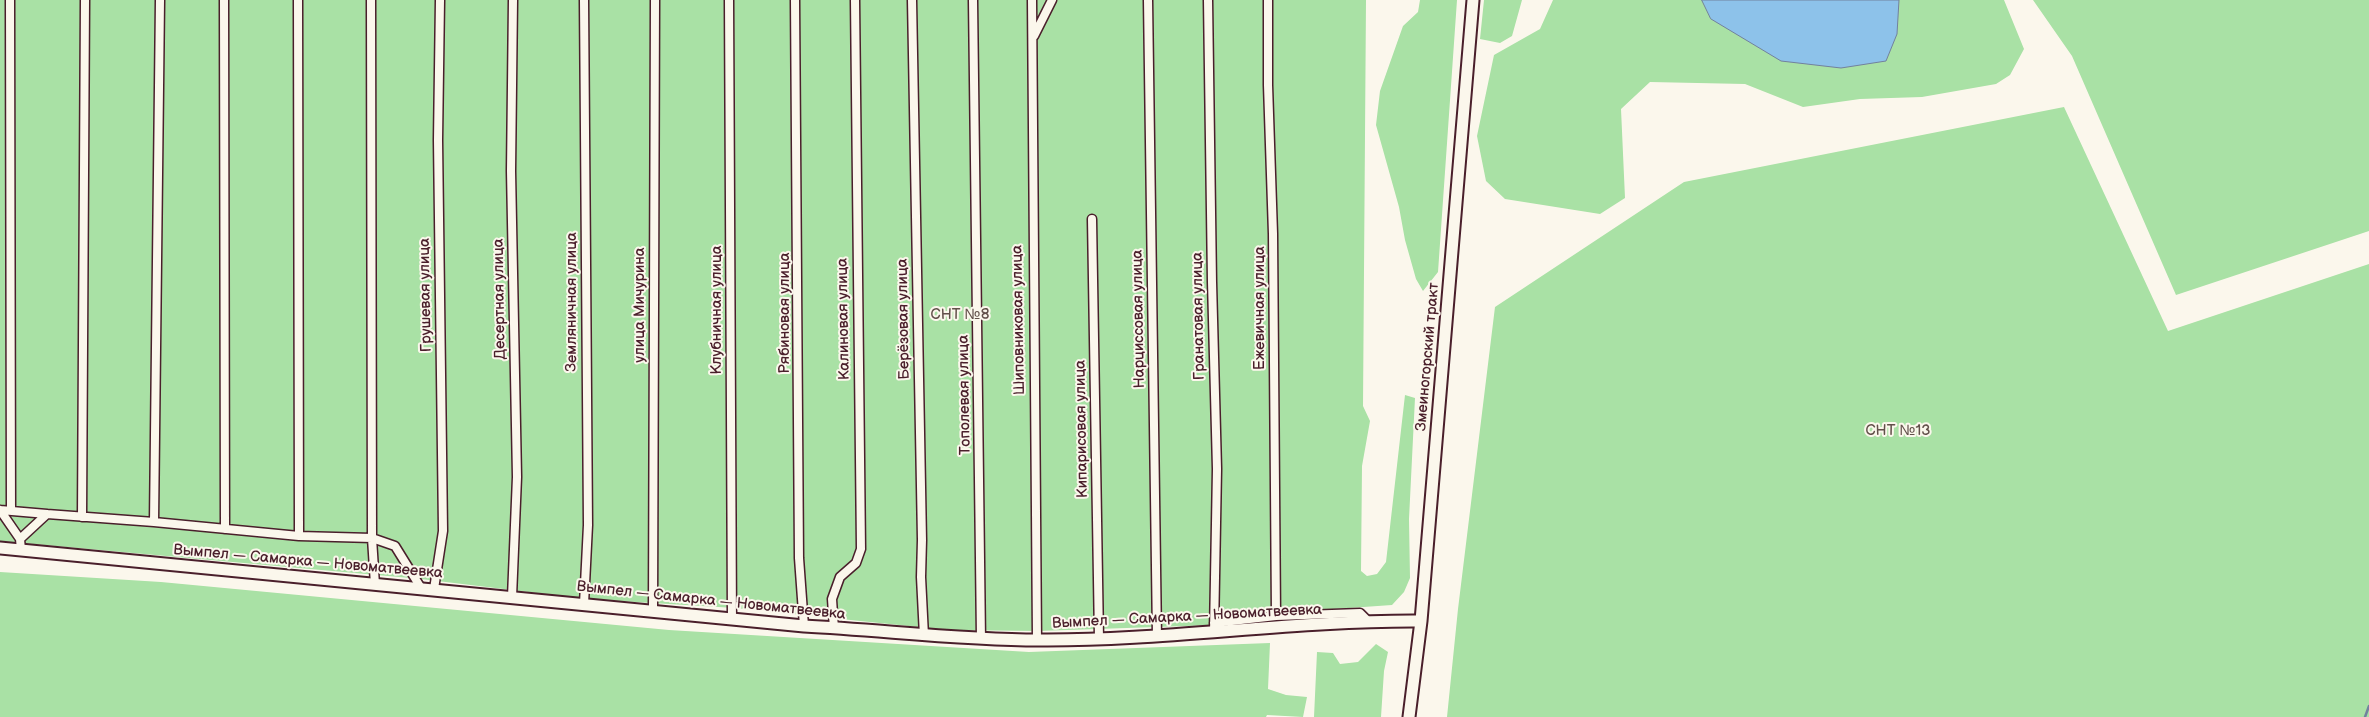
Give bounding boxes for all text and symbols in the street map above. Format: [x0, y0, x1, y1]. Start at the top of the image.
street label: Земляничная улица [563, 232, 581, 372]
street label: Грушевая улица [416, 238, 436, 352]
street label: Десертная улица [490, 238, 510, 360]
street label: Клубничная улица [708, 245, 726, 375]
street label: Шиповниковая улица [1009, 245, 1029, 395]
street label: Ежевичная улица [1251, 246, 1269, 370]
street label: улица Мичурина [631, 247, 649, 363]
street label: Нарциссовая улица [1129, 249, 1149, 389]
street label: Рябиновая улица [776, 252, 794, 374]
street label: Гранатовая улица [1189, 252, 1209, 380]
street label: Калиновая улица [834, 258, 854, 380]
street label: Берёзовая улица [894, 258, 914, 380]
street label: Змеиногорский тракт [1413, 282, 1443, 432]
park label: СНТ №8 [931, 306, 989, 324]
street label: Тополевая улица [955, 335, 975, 455]
street label: Кипарисовая улица [1072, 360, 1092, 498]
park label: СНТ №13 [1865, 422, 1931, 440]
street label: Вымпел — Самарка — Новоматвеевка [173, 541, 443, 583]
street label: Вымпел — Самарка — Новоматвеевка [576, 578, 846, 624]
street label: Вымпел — Самарка — Новоматвеевка [1052, 601, 1322, 633]

